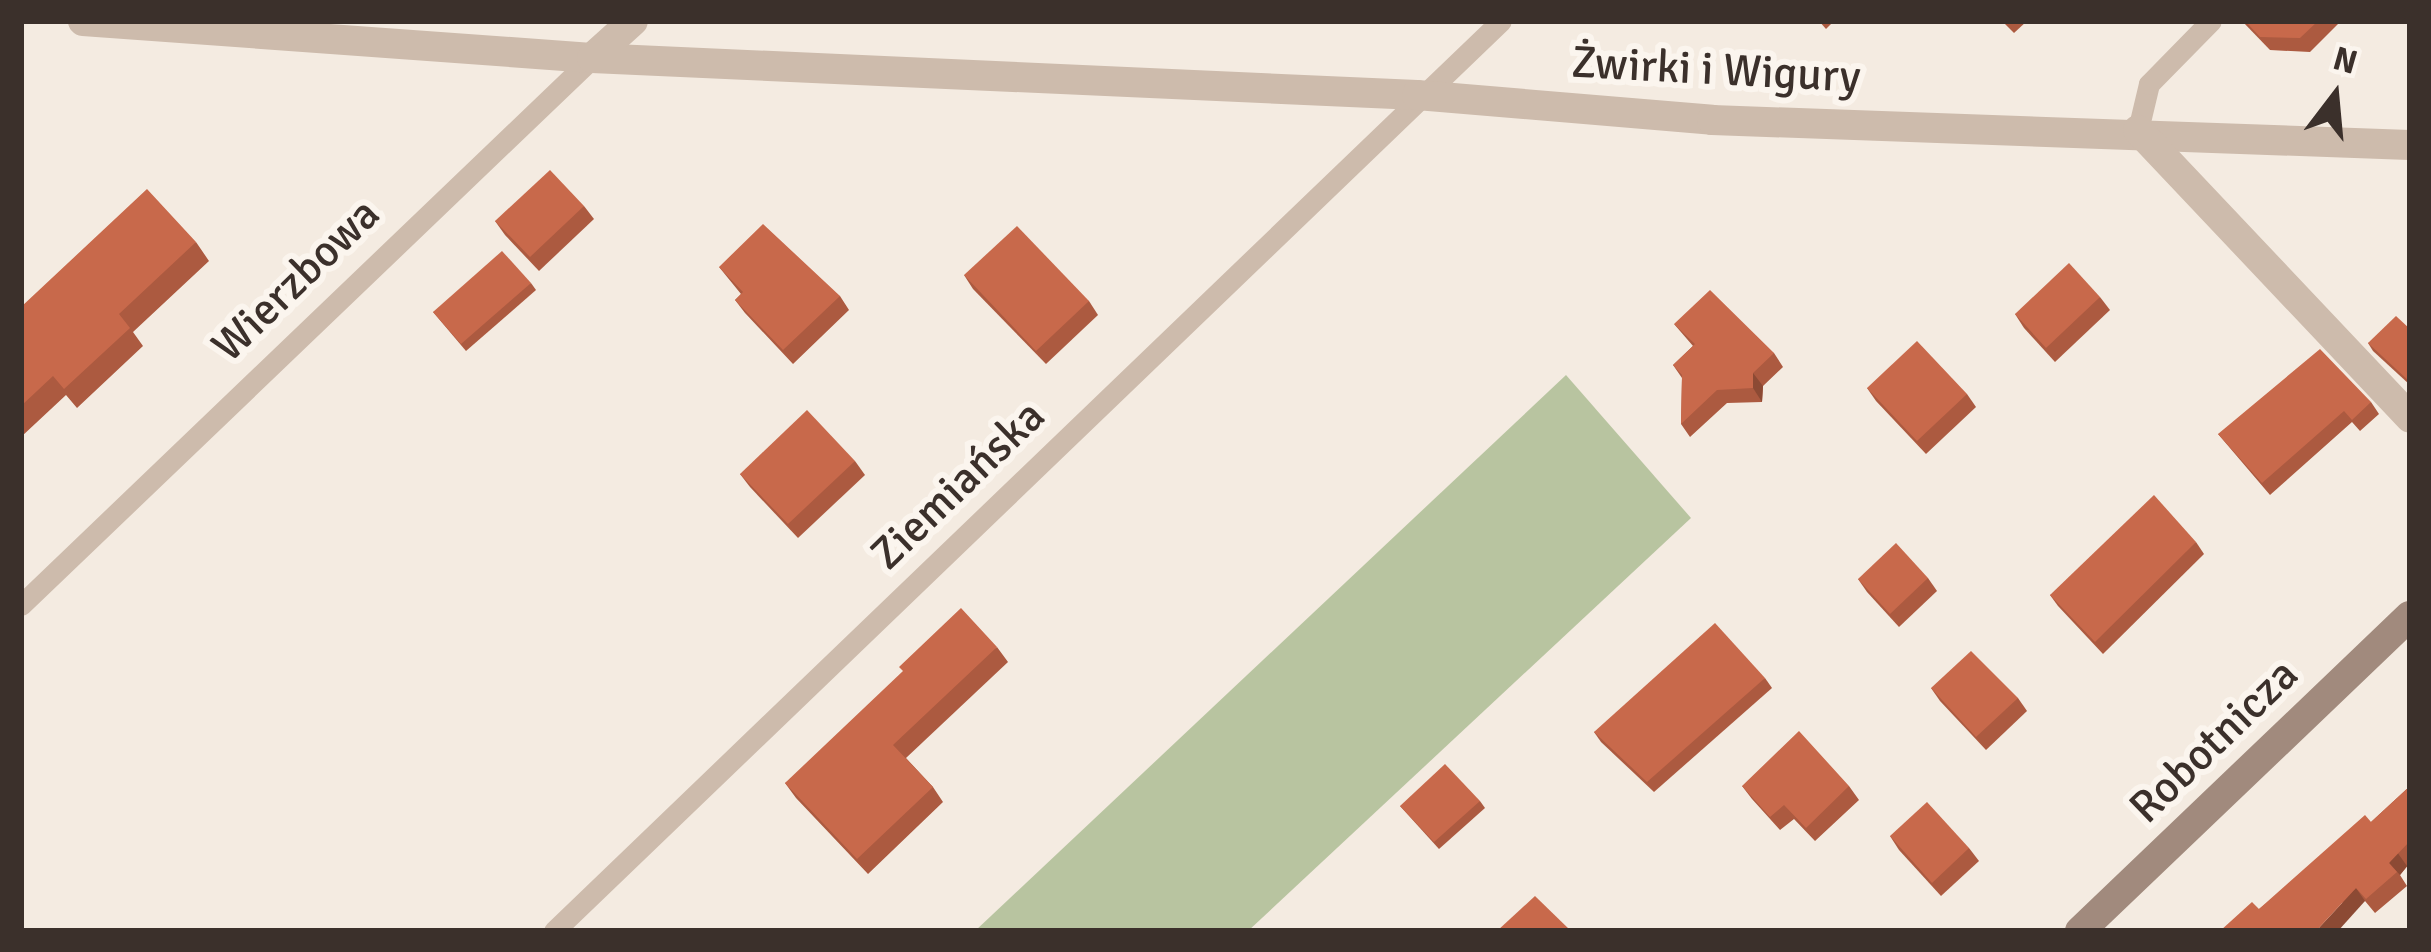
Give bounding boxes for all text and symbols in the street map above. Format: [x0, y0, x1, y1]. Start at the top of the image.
street label: Żwirki i Wigury [1570, 35, 1862, 105]
north arrow [2275, 36, 2395, 156]
text: N [2328, 38, 2362, 84]
street label: Wierzbowa [201, 187, 391, 373]
street label: Ziemiańska [860, 389, 1056, 581]
street label: Robotnicza [2119, 648, 2309, 834]

